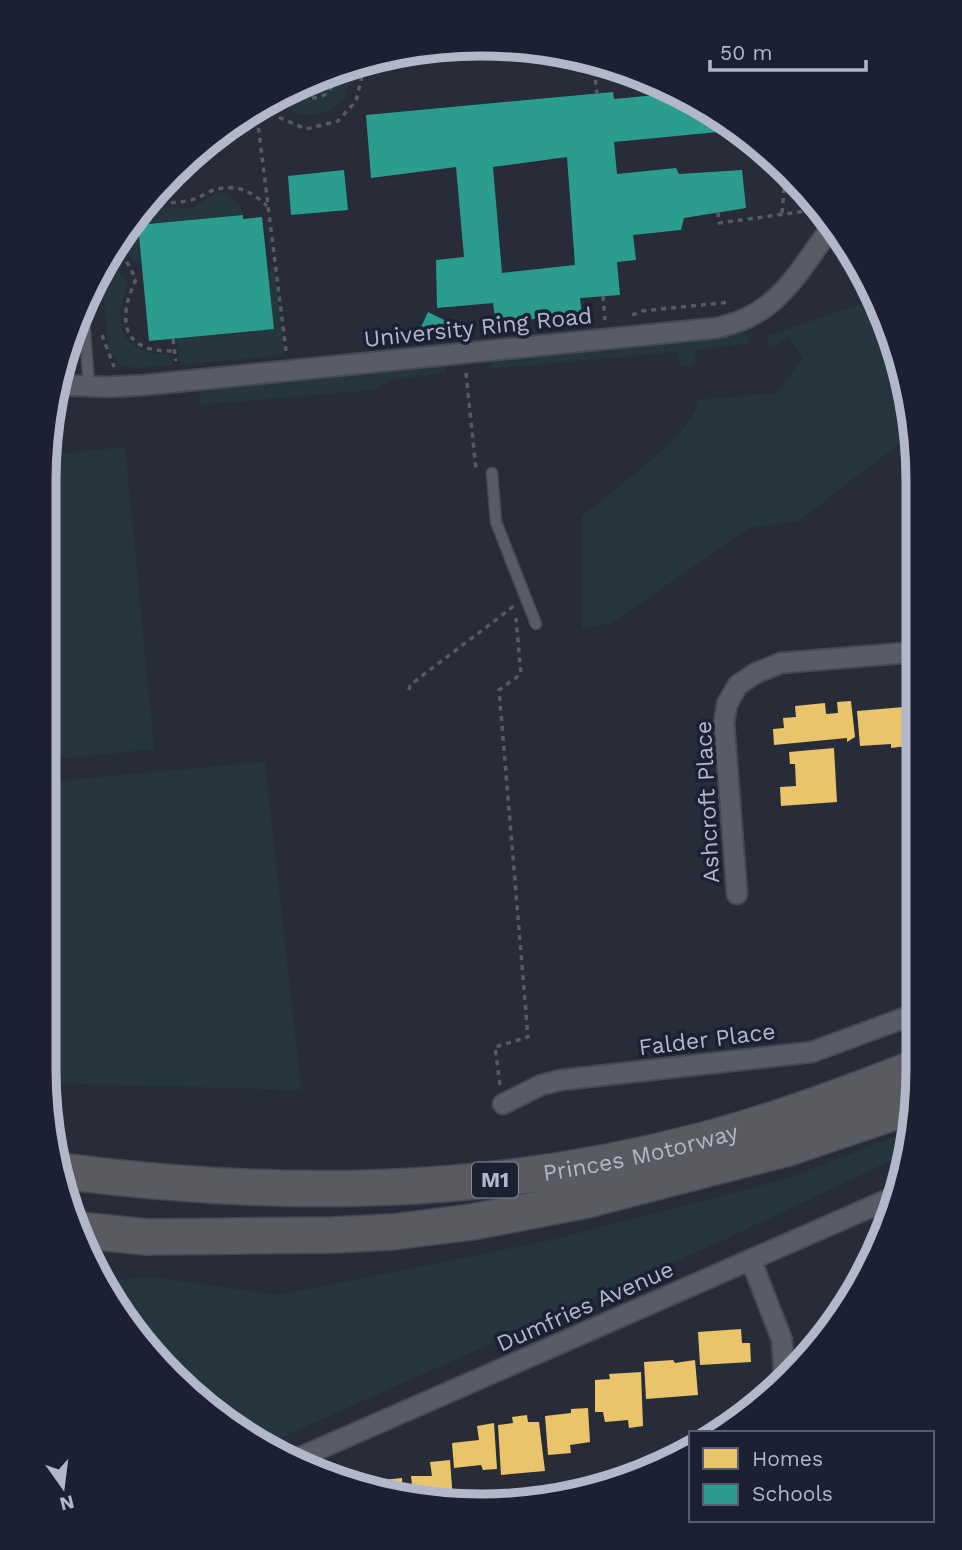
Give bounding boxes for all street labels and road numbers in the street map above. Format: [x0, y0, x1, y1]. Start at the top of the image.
street label: University Ring Road [363, 302, 594, 353]
street label: Ashcroft Place [690, 720, 725, 884]
street label: Falder Place [637, 1018, 777, 1061]
street label: Princes Motorway [541, 1118, 741, 1187]
road number: M1 [472, 1162, 518, 1198]
street label: Dumfries Avenue [493, 1255, 678, 1358]

